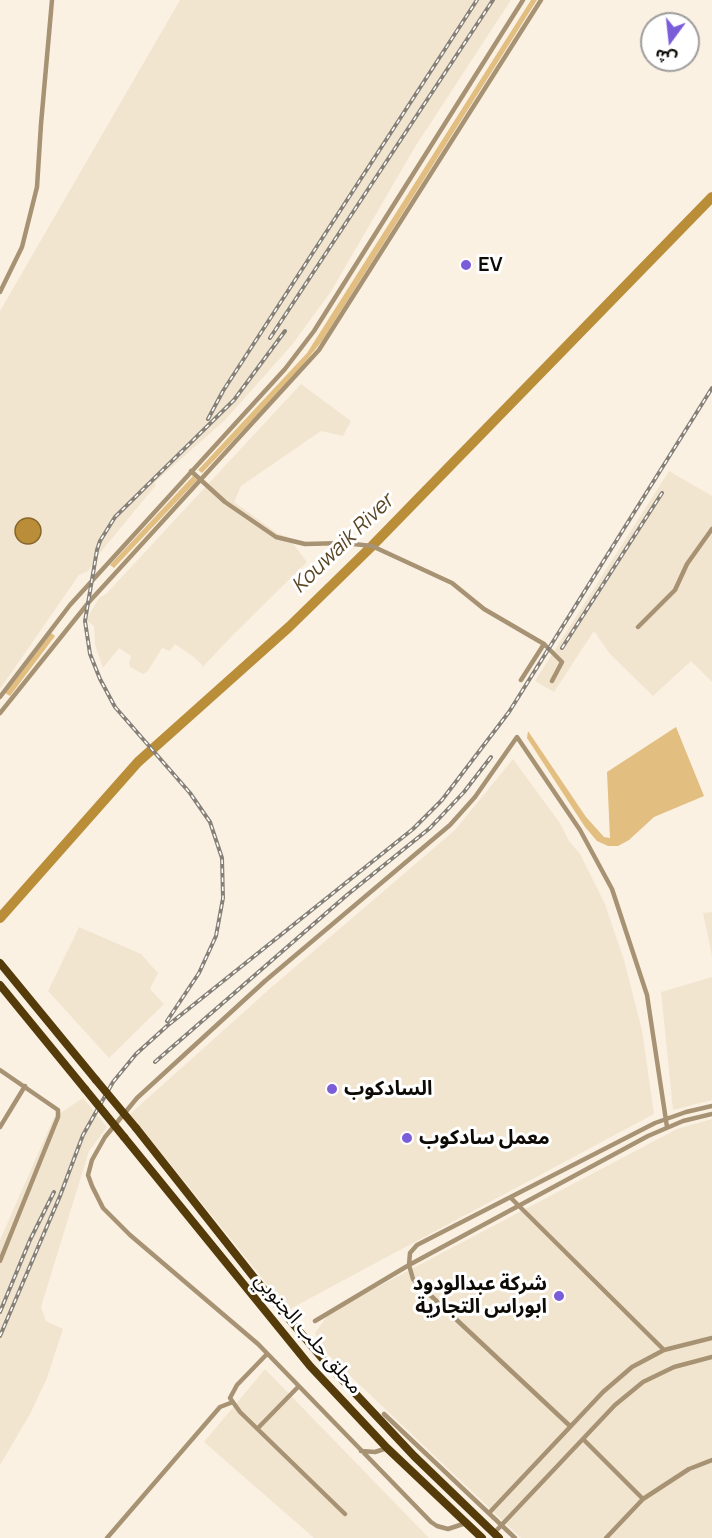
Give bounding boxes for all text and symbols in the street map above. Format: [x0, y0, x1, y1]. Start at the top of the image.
north arrow [640, 12, 700, 72]
text: ش [652, 44, 679, 71]
place label: EV [478, 253, 503, 277]
marker: EV [459, 258, 473, 272]
water label: Kouwaik River [287, 489, 399, 599]
place label: السادكوب [344, 1077, 433, 1101]
marker: السادكوب [325, 1082, 339, 1096]
place label: معمل سادكوب [419, 1126, 550, 1150]
marker: معمل سادكوب [400, 1131, 414, 1145]
street label: محلق حلب الجنوبي [249, 1269, 367, 1399]
place label: شركة عبدالودود ابوراس التجارية [413, 1272, 547, 1319]
marker: شركة عبدالودود ابوراس التجارية [552, 1289, 566, 1303]

